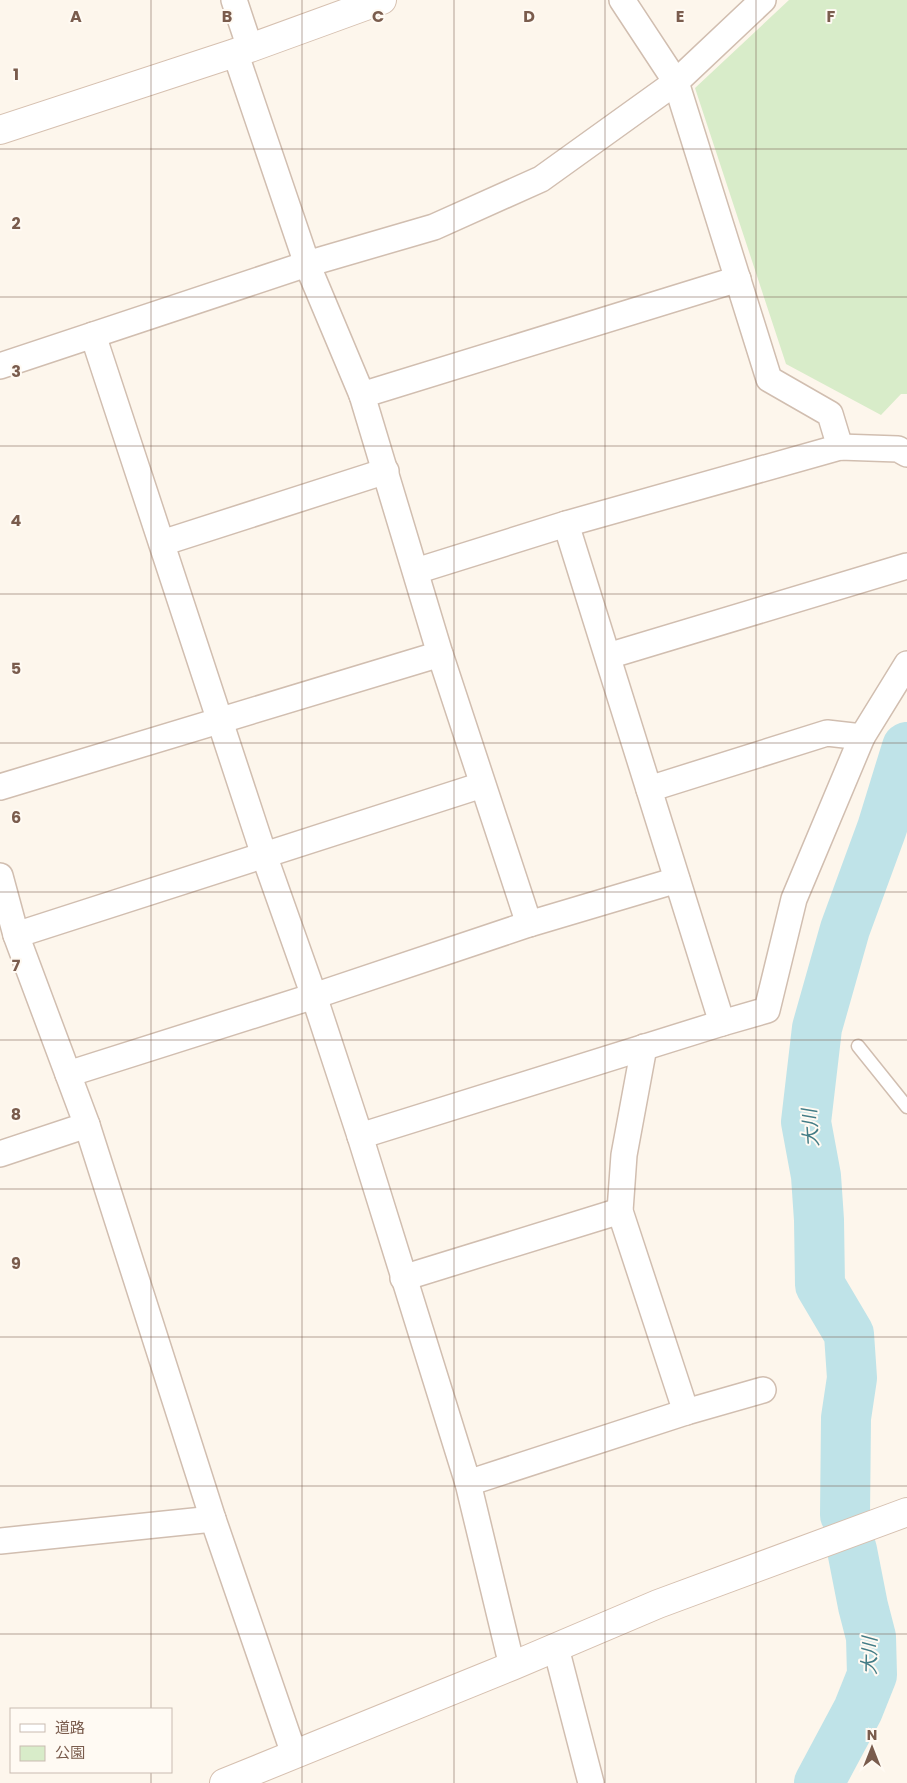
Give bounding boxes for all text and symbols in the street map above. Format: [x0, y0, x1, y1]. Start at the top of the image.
text: A [70, 5, 82, 28]
text: B [222, 5, 232, 28]
text: C [372, 5, 384, 28]
text: D [523, 5, 535, 28]
text: E [676, 5, 684, 28]
text: F [827, 5, 836, 28]
text: 1 [13, 63, 19, 86]
text: 2 [11, 212, 21, 235]
text: 3 [11, 360, 21, 383]
text: 4 [11, 509, 22, 532]
text: 5 [11, 657, 21, 680]
text: 6 [11, 806, 21, 829]
text: 7 [12, 954, 21, 977]
text: 8 [11, 1103, 21, 1126]
water label: 大川 [796, 1106, 825, 1148]
text: 9 [11, 1252, 21, 1275]
water label: 大川 [856, 1635, 883, 1675]
legend [10, 1708, 172, 1773]
text: 道路 [55, 1717, 85, 1738]
north arrow [847, 1723, 897, 1773]
text: N [867, 1725, 877, 1745]
text: 公園 [55, 1742, 85, 1763]

